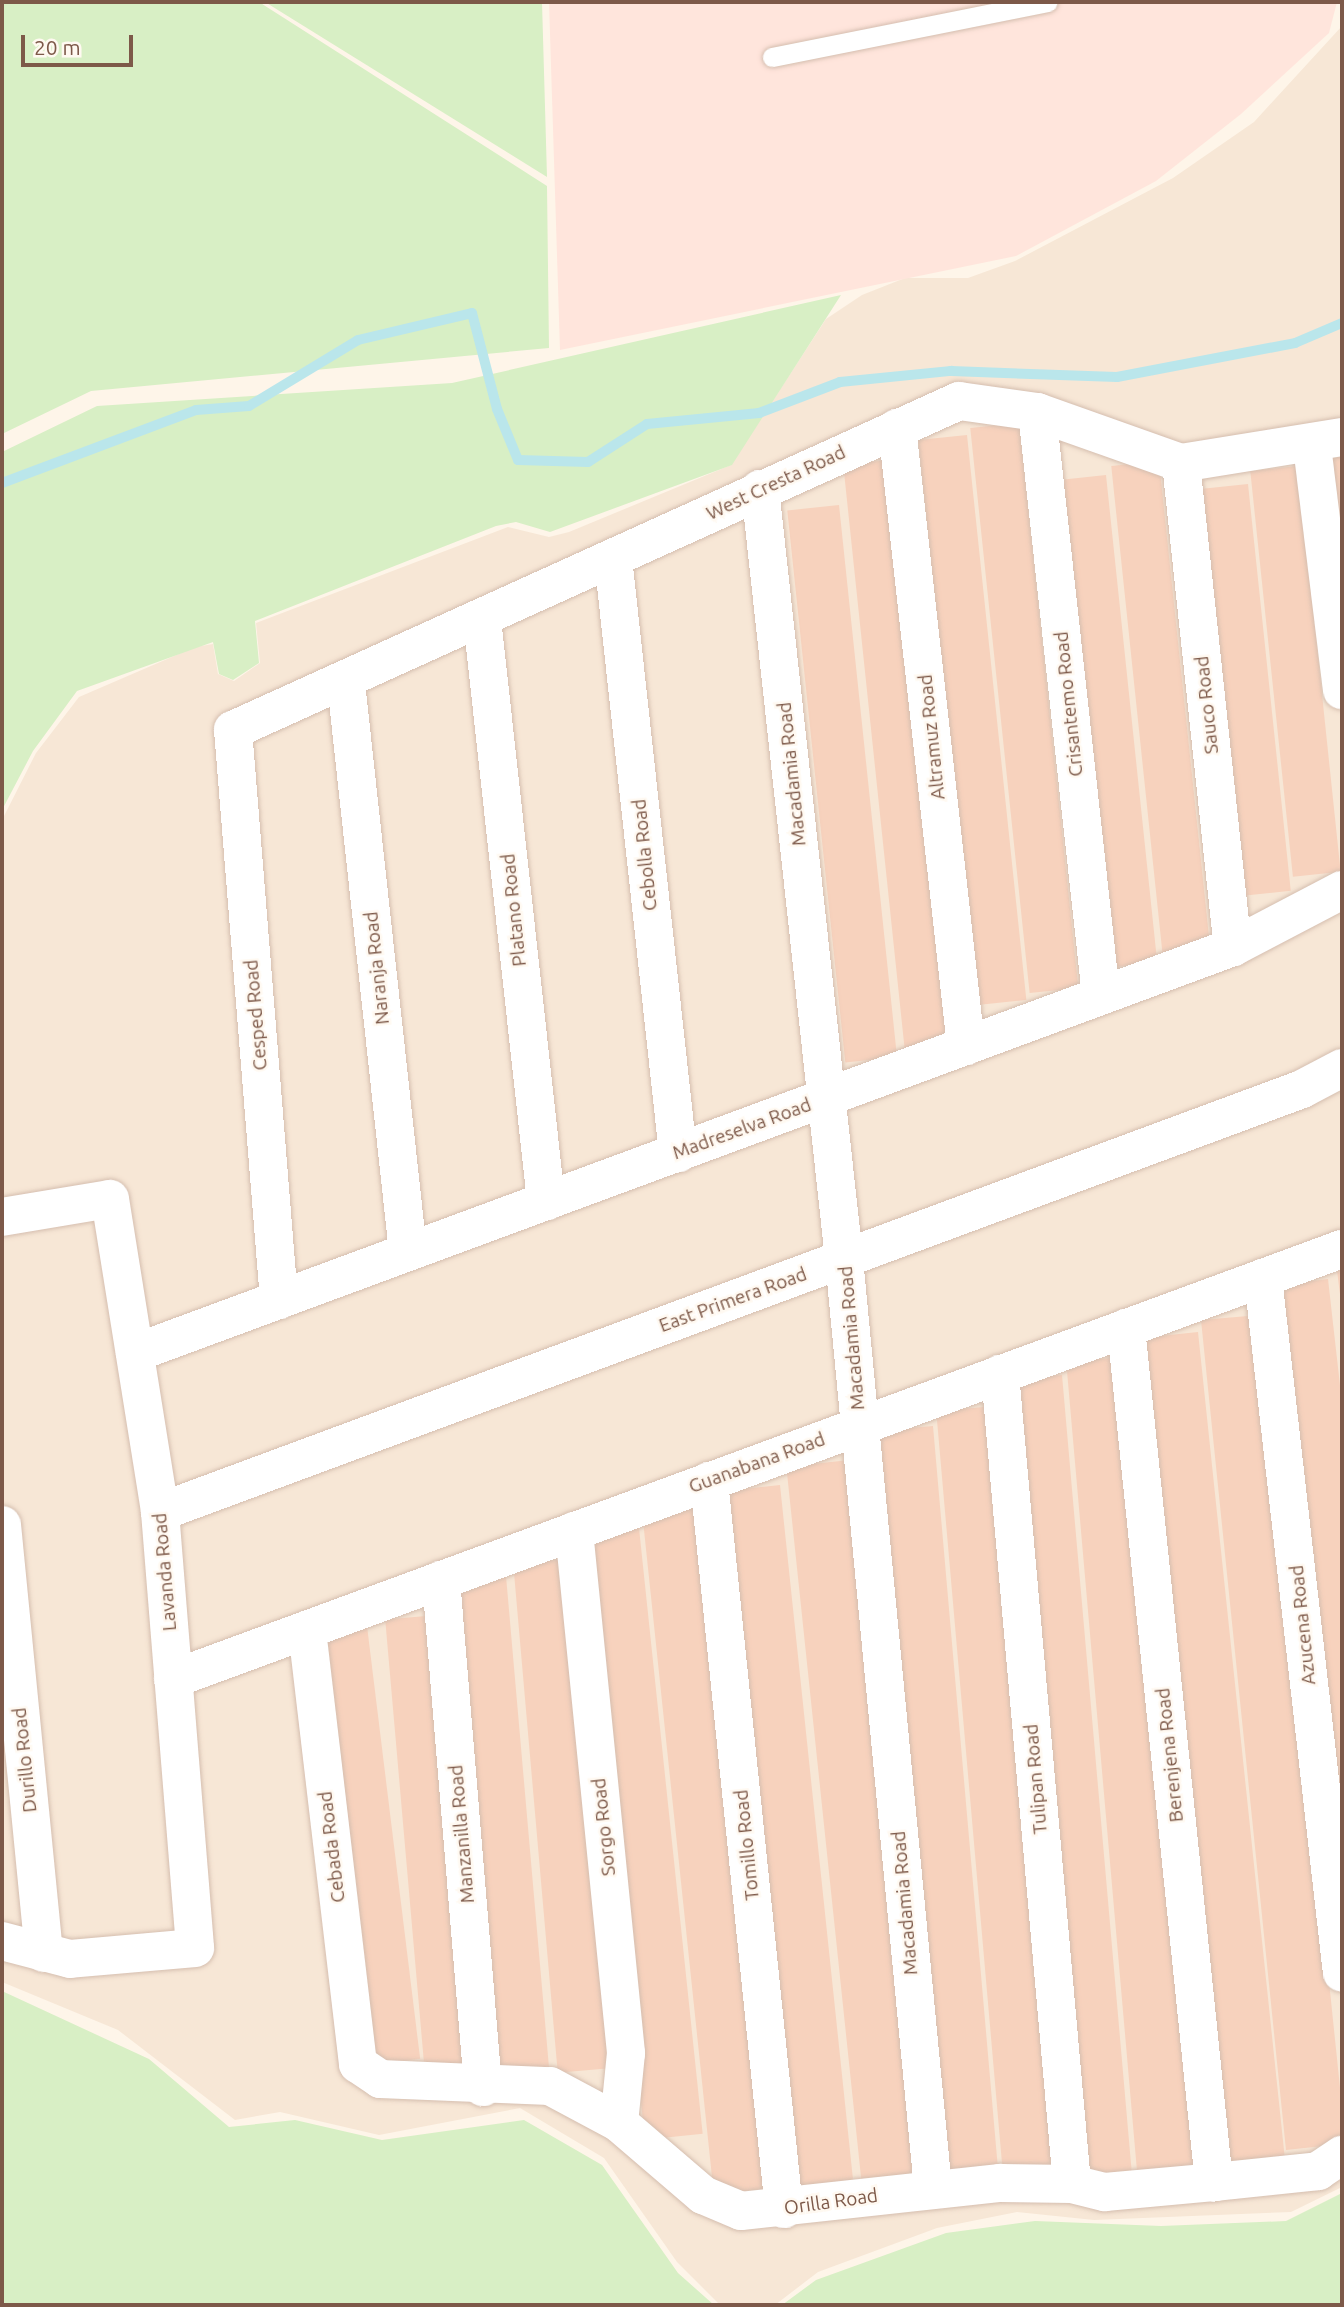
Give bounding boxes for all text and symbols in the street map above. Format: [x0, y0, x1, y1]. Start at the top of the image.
scale bar [24, 21, 136, 65]
text: 20 m [34, 35, 81, 59]
street label: West Cresta Road [703, 441, 849, 525]
street label: Crisantemo Road [1050, 630, 1088, 778]
street label: Sauco Road [1191, 655, 1223, 755]
street label: Altramuz Road [914, 673, 950, 801]
street label: Macadamia Road [773, 701, 811, 847]
street label: Cebolla Road [628, 798, 662, 912]
street label: Platano Road [497, 852, 531, 968]
street label: Naranja Road [360, 910, 394, 1026]
street label: Cesped Road [240, 959, 272, 1071]
street label: Madreselva Road [670, 1093, 814, 1165]
street label: East Primera Road [656, 1263, 810, 1337]
street label: Macadamia Road [834, 1265, 870, 1411]
street label: Guanabana Road [686, 1428, 828, 1498]
street label: Lavanda Road [148, 1512, 182, 1632]
street label: Azucena Road [1285, 1564, 1321, 1686]
street label: Berenjena Road [1152, 1687, 1188, 1823]
street label: Durillo Road [8, 1706, 42, 1814]
street label: Tulipan Road [1020, 1723, 1052, 1835]
street label: Manzanilla Road [445, 1764, 479, 1904]
street label: Sorgo Road [588, 1777, 620, 1877]
street label: Tomillo Road [730, 1789, 764, 1901]
street label: Cebada Road [314, 1790, 350, 1904]
street label: Macadamia Road [887, 1830, 923, 1976]
street label: Orilla Road [783, 2184, 879, 2220]

